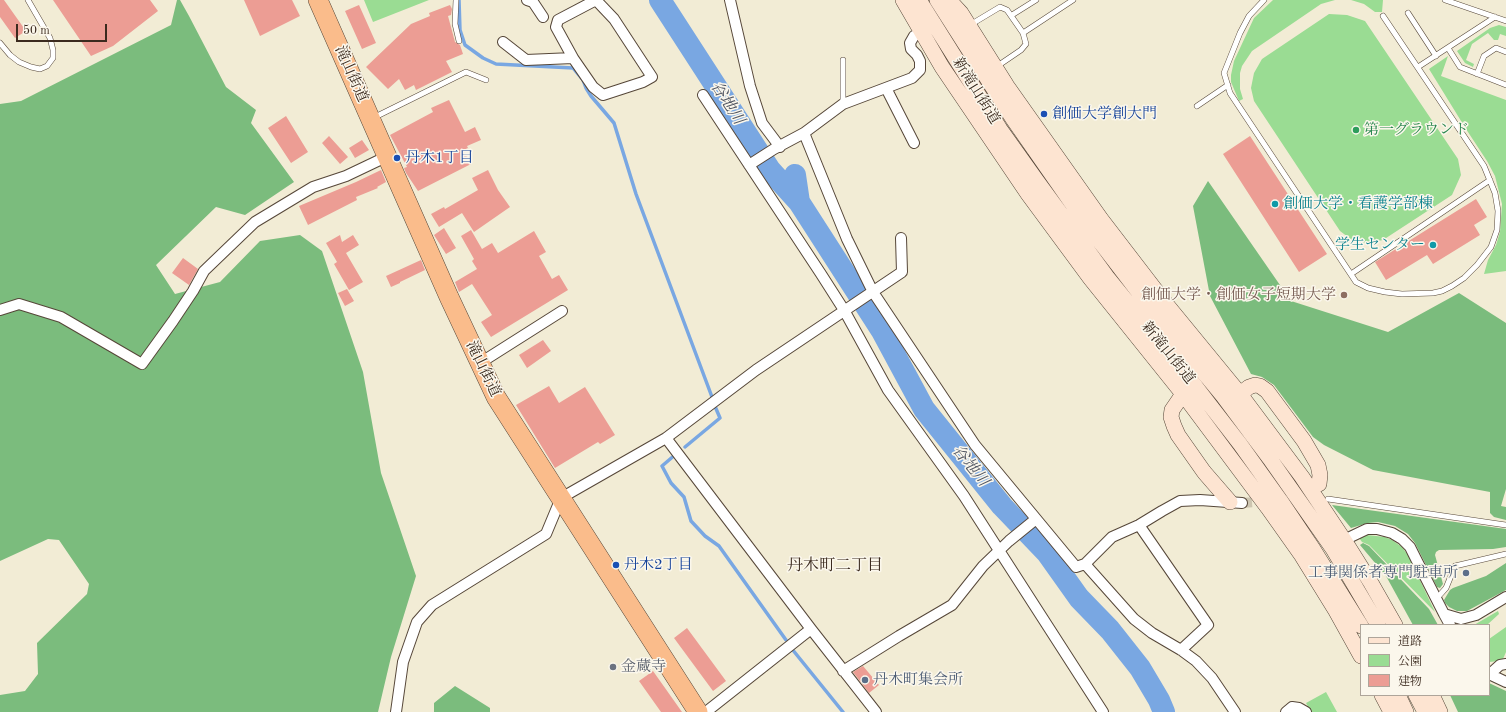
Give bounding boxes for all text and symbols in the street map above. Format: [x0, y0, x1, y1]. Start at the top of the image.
scale bar [18, 16, 109, 42]
text: 50 m [23, 25, 50, 37]
street label: 滝山街道 [331, 43, 371, 105]
street label: 新滝山街道 [948, 54, 1004, 128]
water label: 谷地川 [706, 78, 748, 128]
place label: 創価大学創大門 [1052, 105, 1157, 123]
marker: 創価大学創大門 [1039, 109, 1049, 119]
place label: 第一グラウンド [1364, 121, 1469, 139]
marker: 第一グラウンド [1351, 125, 1361, 135]
place label: 丹木1丁目 [405, 149, 474, 167]
marker: 丹木1丁目 [392, 153, 402, 163]
place label: 創価大学・看護学部棟 [1283, 195, 1433, 213]
marker: 創価大学・看護学部棟 [1270, 199, 1280, 209]
place label: 学生センター [1335, 236, 1425, 254]
marker: 学生センター [1428, 240, 1438, 250]
place label: 創価大学・創価女子短期大学 [1141, 286, 1336, 304]
marker: 創価大学・創価女子短期大学 [1339, 290, 1349, 300]
street label: 新滝山街道 [1137, 318, 1199, 388]
street label: 滝山街道 [462, 338, 504, 400]
water label: 谷地川 [947, 441, 993, 491]
place label: 丹木2丁目 [624, 556, 693, 574]
district label: 丹木町二丁目 [787, 556, 883, 576]
marker: 丹木2丁目 [611, 560, 621, 570]
place label: 工事関係者専門駐車所 [1308, 564, 1458, 582]
marker: 工事関係者専門駐車所 [1461, 568, 1471, 578]
legend [1360, 624, 1490, 696]
text: 道路 [1398, 636, 1422, 648]
text: 公園 [1398, 656, 1422, 668]
place label: 金蔵寺 [621, 658, 666, 676]
marker: 金蔵寺 [608, 662, 618, 672]
place label: 丹木町集会所 [873, 671, 963, 689]
marker: 丹木町集会所 [860, 675, 870, 685]
text: 建物 [1398, 676, 1422, 688]

